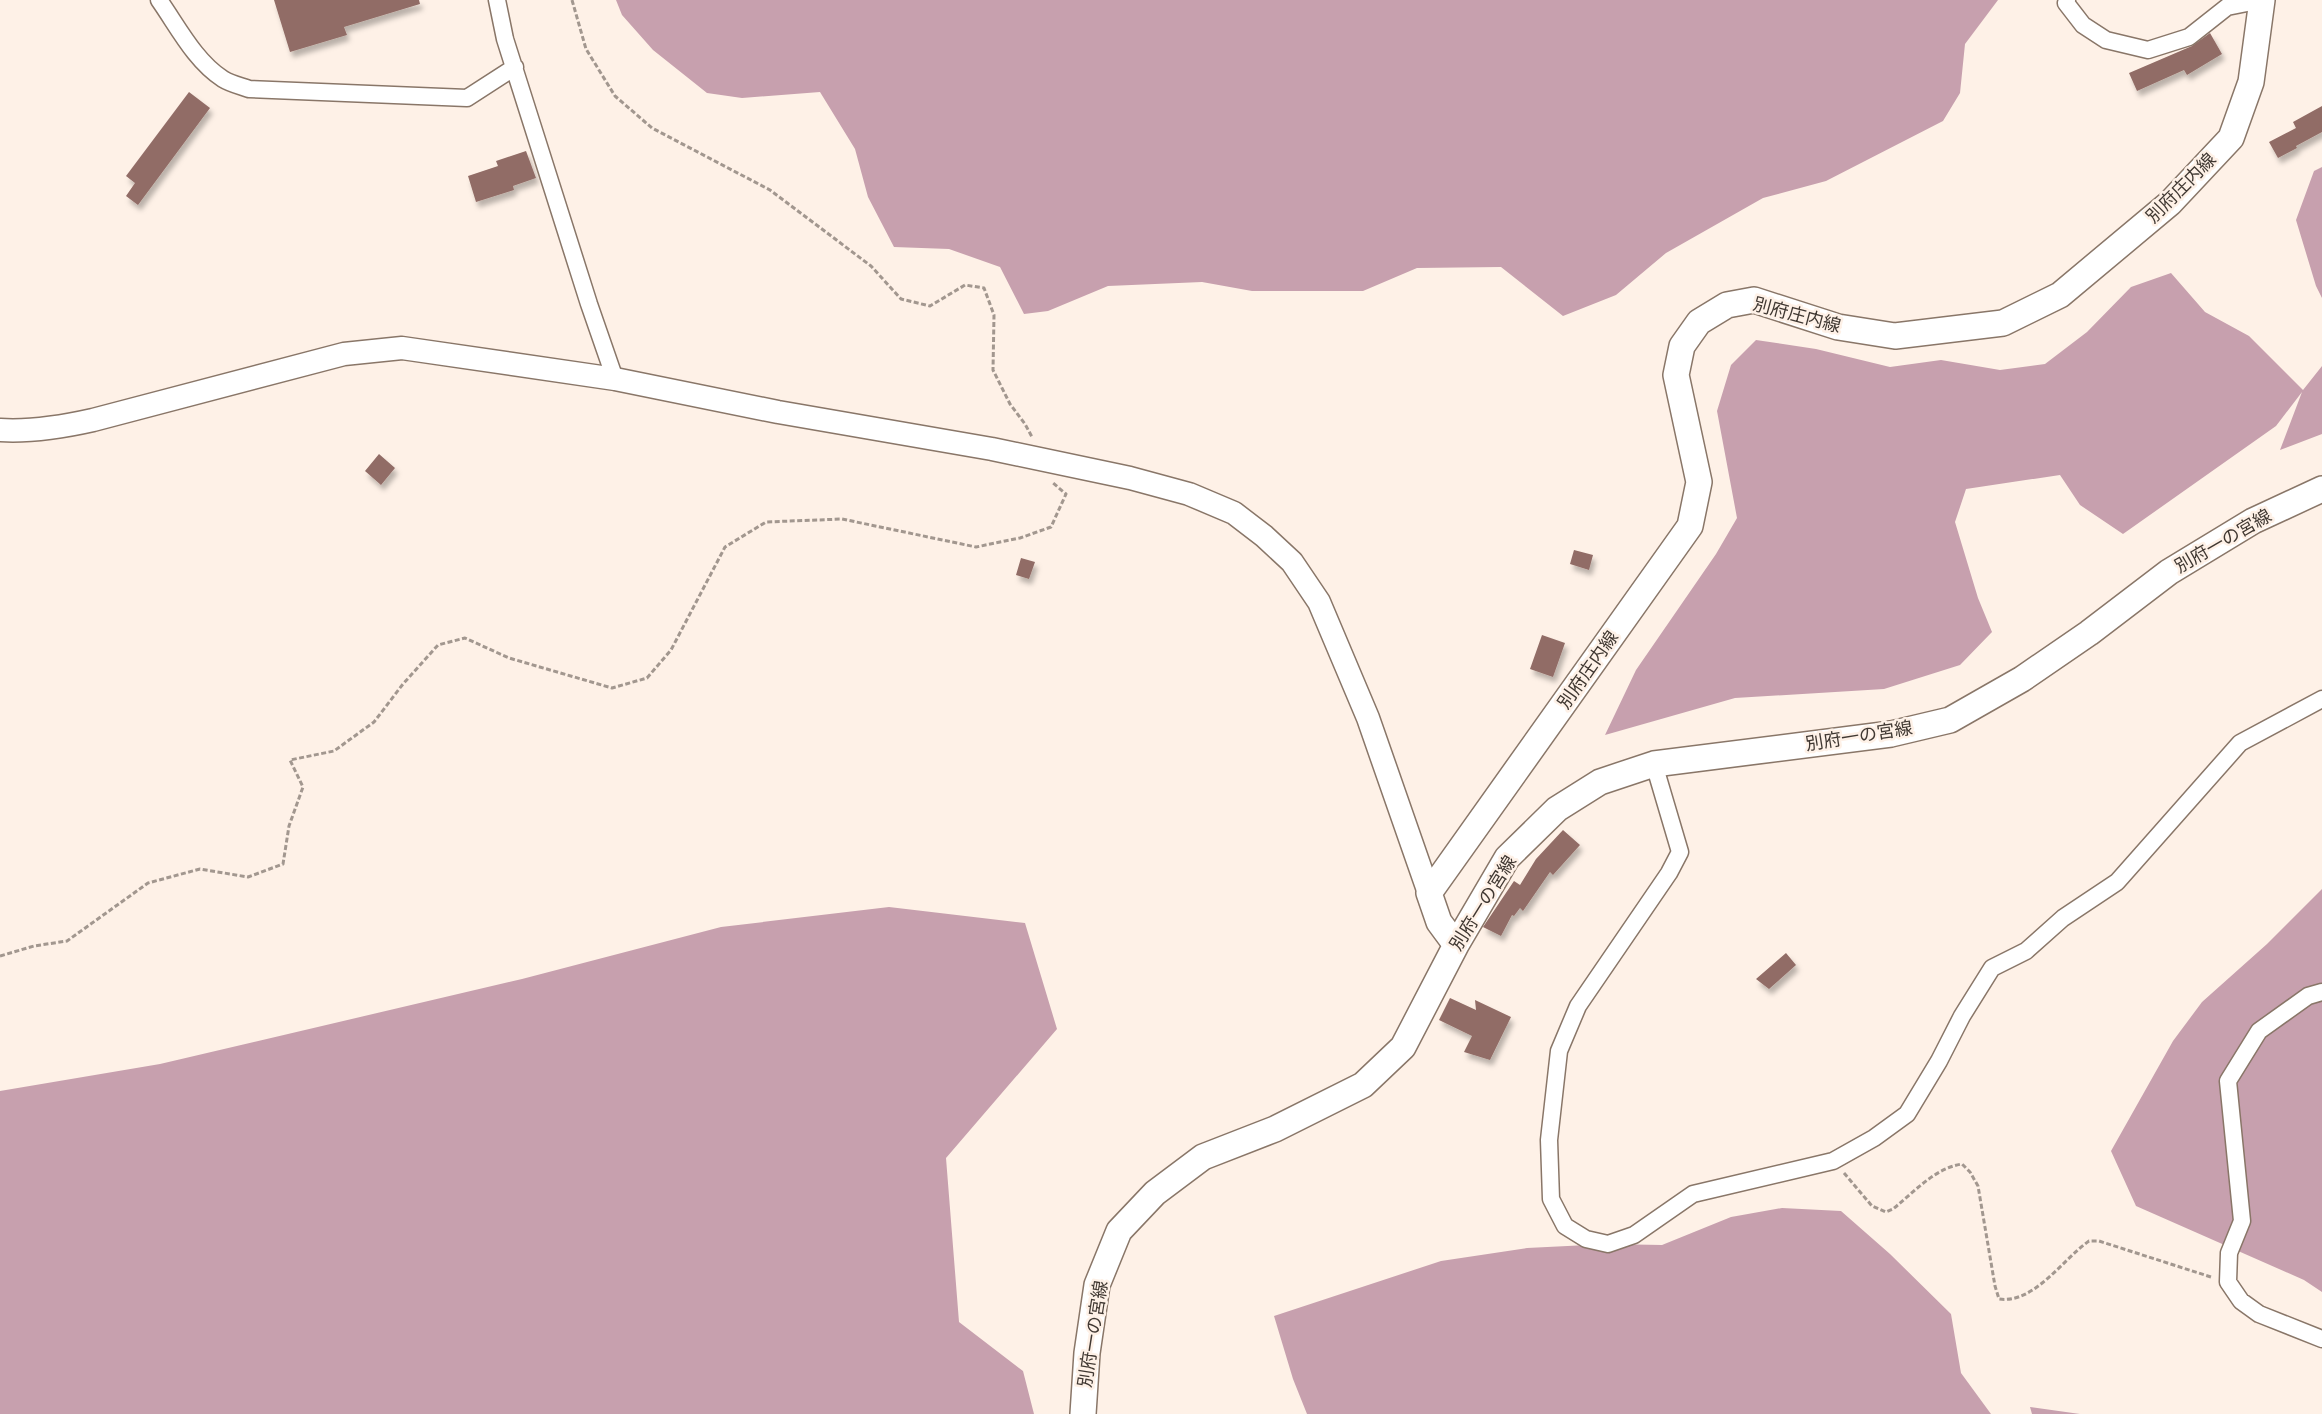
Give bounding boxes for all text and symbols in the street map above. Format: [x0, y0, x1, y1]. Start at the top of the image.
street label: 別府庄内線 [2141, 148, 2221, 228]
street label: 別府庄内線 [1751, 293, 1843, 337]
street label: 別府一の宮線 [2171, 504, 2275, 578]
street label: 別府庄内線 [1553, 627, 1623, 713]
street label: 別府一の宮線 [1804, 717, 1914, 755]
street label: 別府一の宮線 [1445, 851, 1521, 955]
street label: 別府一の宮線 [1074, 1279, 1112, 1389]

